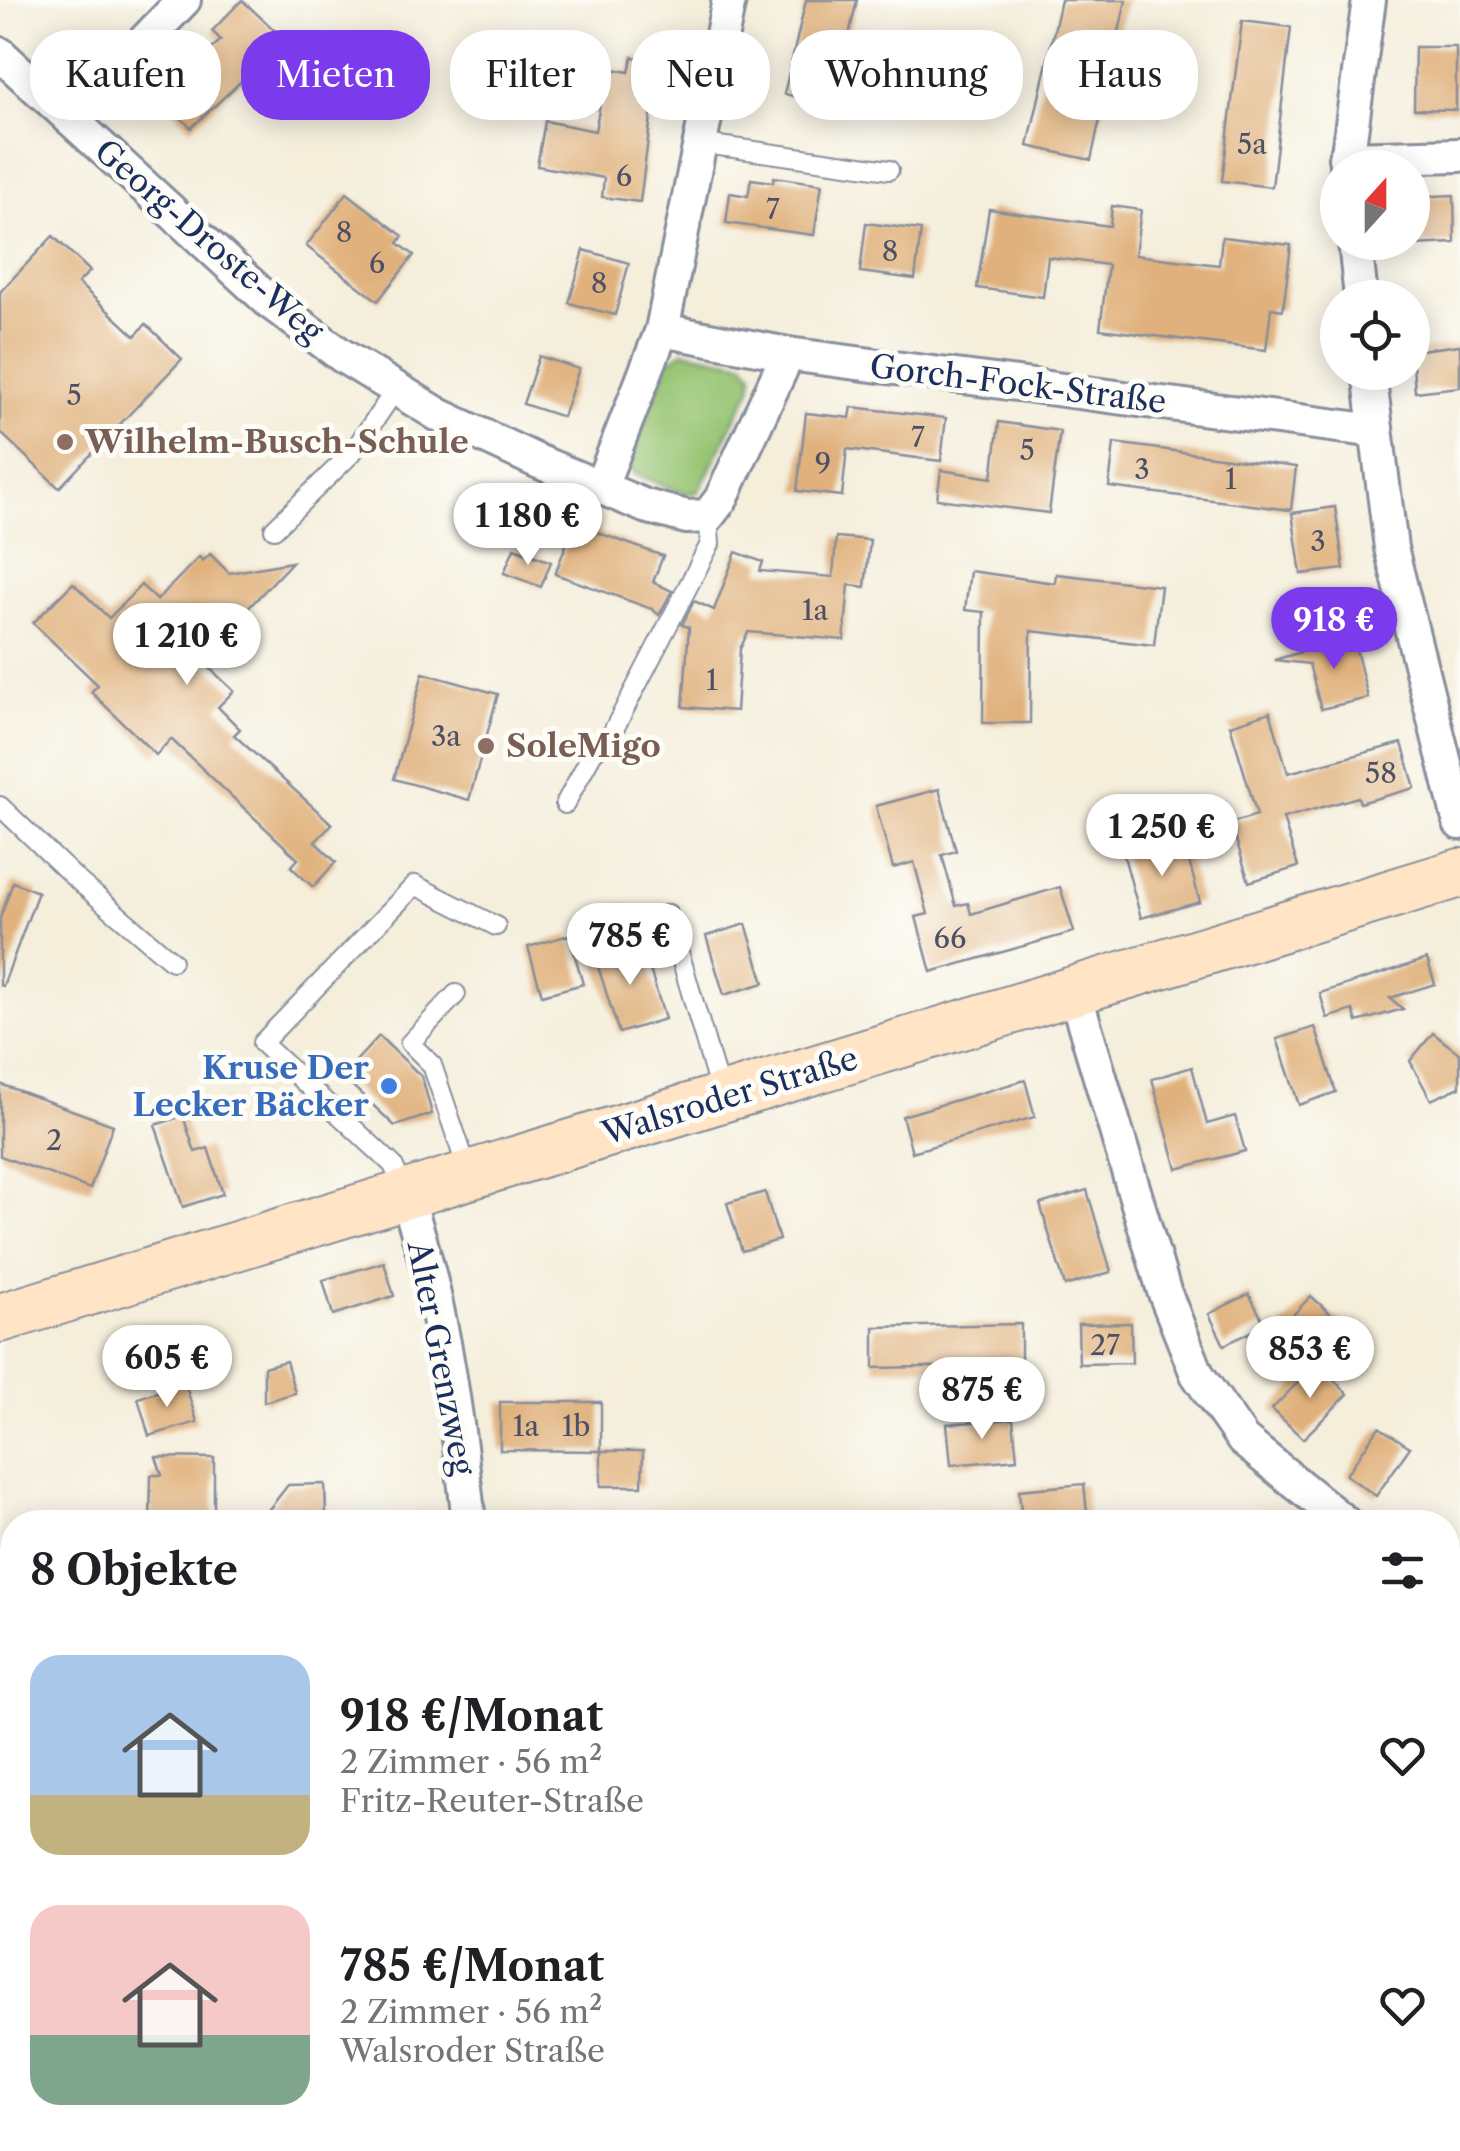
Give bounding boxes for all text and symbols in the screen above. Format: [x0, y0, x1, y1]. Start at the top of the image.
chip: Kaufen [30, 30, 221, 120]
chip: Mieten [241, 30, 430, 120]
chip: Filter [450, 30, 611, 120]
chip: Neu [631, 30, 770, 120]
chip: Wohnung [790, 30, 1023, 120]
chip: Haus [1043, 30, 1198, 120]
house number: 5a [1237, 127, 1267, 161]
street label: Georg-Droste-Weg [87, 131, 332, 351]
north arrow [1320, 150, 1430, 260]
map controls [1320, 150, 1430, 390]
house number: 6 [616, 159, 632, 193]
house number: 7 [766, 192, 780, 226]
house number: 8 [336, 215, 352, 249]
house number: 8 [882, 234, 898, 268]
house number: 6 [369, 246, 385, 280]
house number: 8 [591, 266, 607, 300]
button: locate [1320, 280, 1430, 390]
street label: Gorch-Fock-Straße [868, 346, 1168, 421]
house number: 5 [66, 378, 82, 412]
house number: 7 [911, 420, 925, 454]
place label: Wilhelm-Busch-Schule [84, 422, 469, 461]
marker: Wilhelm-Busch-Schule [54, 431, 76, 453]
house number: 5 [1019, 433, 1035, 467]
house number: 9 [815, 446, 831, 480]
house number: 3 [1134, 452, 1150, 486]
house number: 1 [1225, 462, 1237, 496]
pin: 1 180 € [436, 483, 620, 568]
text: 1 180 € [475, 496, 581, 535]
house number: 3 [1310, 524, 1326, 558]
pin: 918 € [1264, 587, 1404, 672]
house number: 1a [802, 593, 829, 627]
text: 918 € [1293, 600, 1375, 639]
pin: 1 210 € [95, 603, 279, 688]
text: 1 210 € [135, 616, 239, 655]
house number: 1 [706, 663, 718, 697]
house number: 3a [431, 719, 461, 753]
place label: SoleMigo [506, 726, 661, 765]
marker: SoleMigo [475, 735, 497, 757]
house number: 58 [1365, 756, 1397, 790]
pin: 1 250 € [1070, 794, 1254, 879]
text: 1 250 € [1108, 807, 1216, 846]
pin: 785 € [560, 903, 700, 988]
text: 785 € [589, 916, 671, 955]
house number: 66 [934, 921, 966, 955]
street label: Walsroder Straße [597, 1038, 862, 1153]
place label: Kruse Der Lecker Bäcker [133, 1048, 369, 1124]
marker: Kruse Der Lecker Bäcker [378, 1075, 400, 1097]
house number: 2 [46, 1123, 62, 1157]
street label: Alter Grenzweg [399, 1237, 484, 1479]
pin: 853 € [1240, 1316, 1380, 1401]
pin: 605 € [97, 1325, 237, 1410]
house number: 27 [1090, 1328, 1120, 1362]
text: 853 € [1268, 1329, 1352, 1368]
text: 605 € [124, 1338, 210, 1377]
pin: 875 € [912, 1357, 1052, 1442]
text: 875 € [941, 1370, 1023, 1409]
house number: 1a [513, 1409, 540, 1443]
house number: 1b [562, 1409, 590, 1443]
icon: filters [1375, 1543, 1430, 1598]
text: 8 Objekte [30, 1544, 238, 1596]
text: 918 €/Monat [340, 1690, 603, 1742]
icon: home [110, 1695, 230, 1815]
icon: heart [1375, 1728, 1430, 1783]
text: 2 Zimmer · 56 m² [340, 1742, 602, 1781]
text: Fritz-Reuter-Straße [340, 1781, 644, 1820]
text: 785 €/Monat [340, 1940, 604, 1992]
icon: home [110, 1945, 230, 2065]
icon: heart [1375, 1978, 1430, 2033]
text: 2 Zimmer · 56 m² [340, 1992, 602, 2031]
text: Walsroder Straße [340, 2031, 605, 2070]

